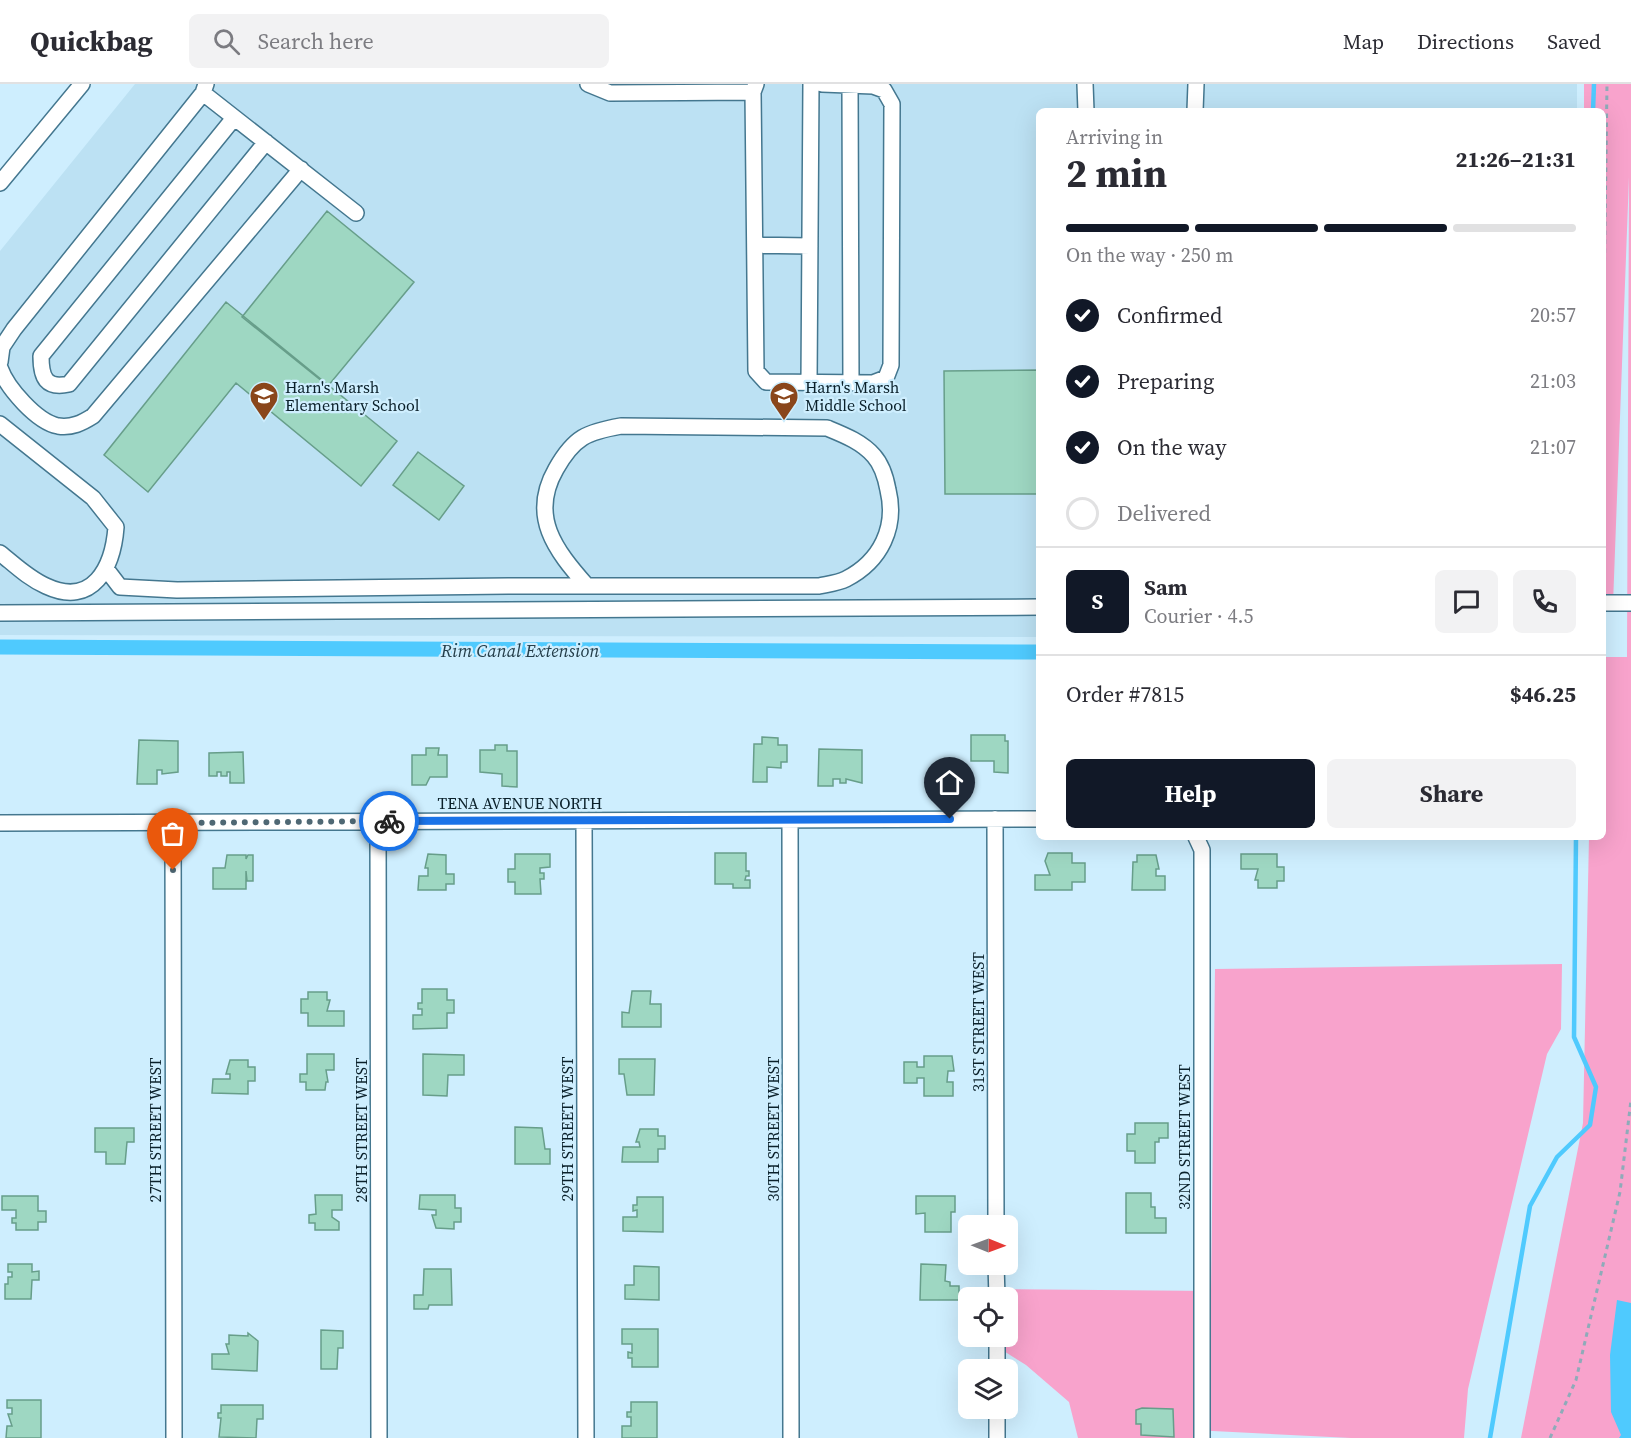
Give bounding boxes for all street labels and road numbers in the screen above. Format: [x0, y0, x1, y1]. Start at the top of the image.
street label: TENA AVENUE NORTH [438, 792, 602, 814]
street label: 31ST STREET WEST [967, 952, 989, 1092]
street label: 29TH STREET WEST [556, 1056, 578, 1201]
street label: 30TH STREET WEST [762, 1056, 784, 1201]
street label: 27TH STREET WEST [144, 1057, 166, 1202]
street label: 28TH STREET WEST [350, 1057, 372, 1202]
street label: 32ND STREET WEST [1173, 1064, 1195, 1210]

